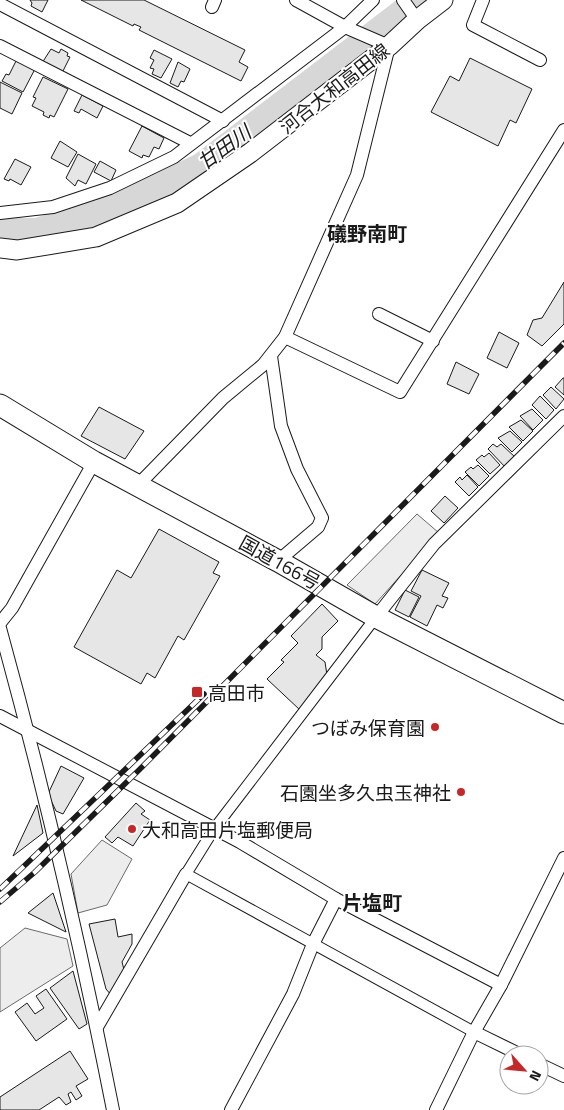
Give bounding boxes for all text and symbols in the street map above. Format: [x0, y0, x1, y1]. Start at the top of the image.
street label: 河合大和高田線 [273, 36, 395, 140]
water label: 甘田川 [191, 116, 259, 177]
district label: 礒野南町 [327, 218, 407, 249]
street label: 国道166号 [234, 528, 326, 596]
place label: 高田市 [208, 678, 265, 707]
marker: 高田市 [190, 685, 204, 699]
place label: つぼみ保育園 [311, 713, 425, 742]
marker: つぼみ保育園 [429, 721, 441, 733]
place label: 石園坐多久虫玉神社 [280, 778, 451, 807]
marker: 石園坐多久虫玉神社 [455, 786, 467, 798]
place label: 大和高田片塩郵便局 [142, 815, 313, 844]
marker: 大和高田片塩郵便局 [126, 823, 138, 835]
district label: 片塩町 [342, 887, 402, 918]
north arrow [499, 1045, 549, 1095]
text: N [524, 1067, 548, 1085]

